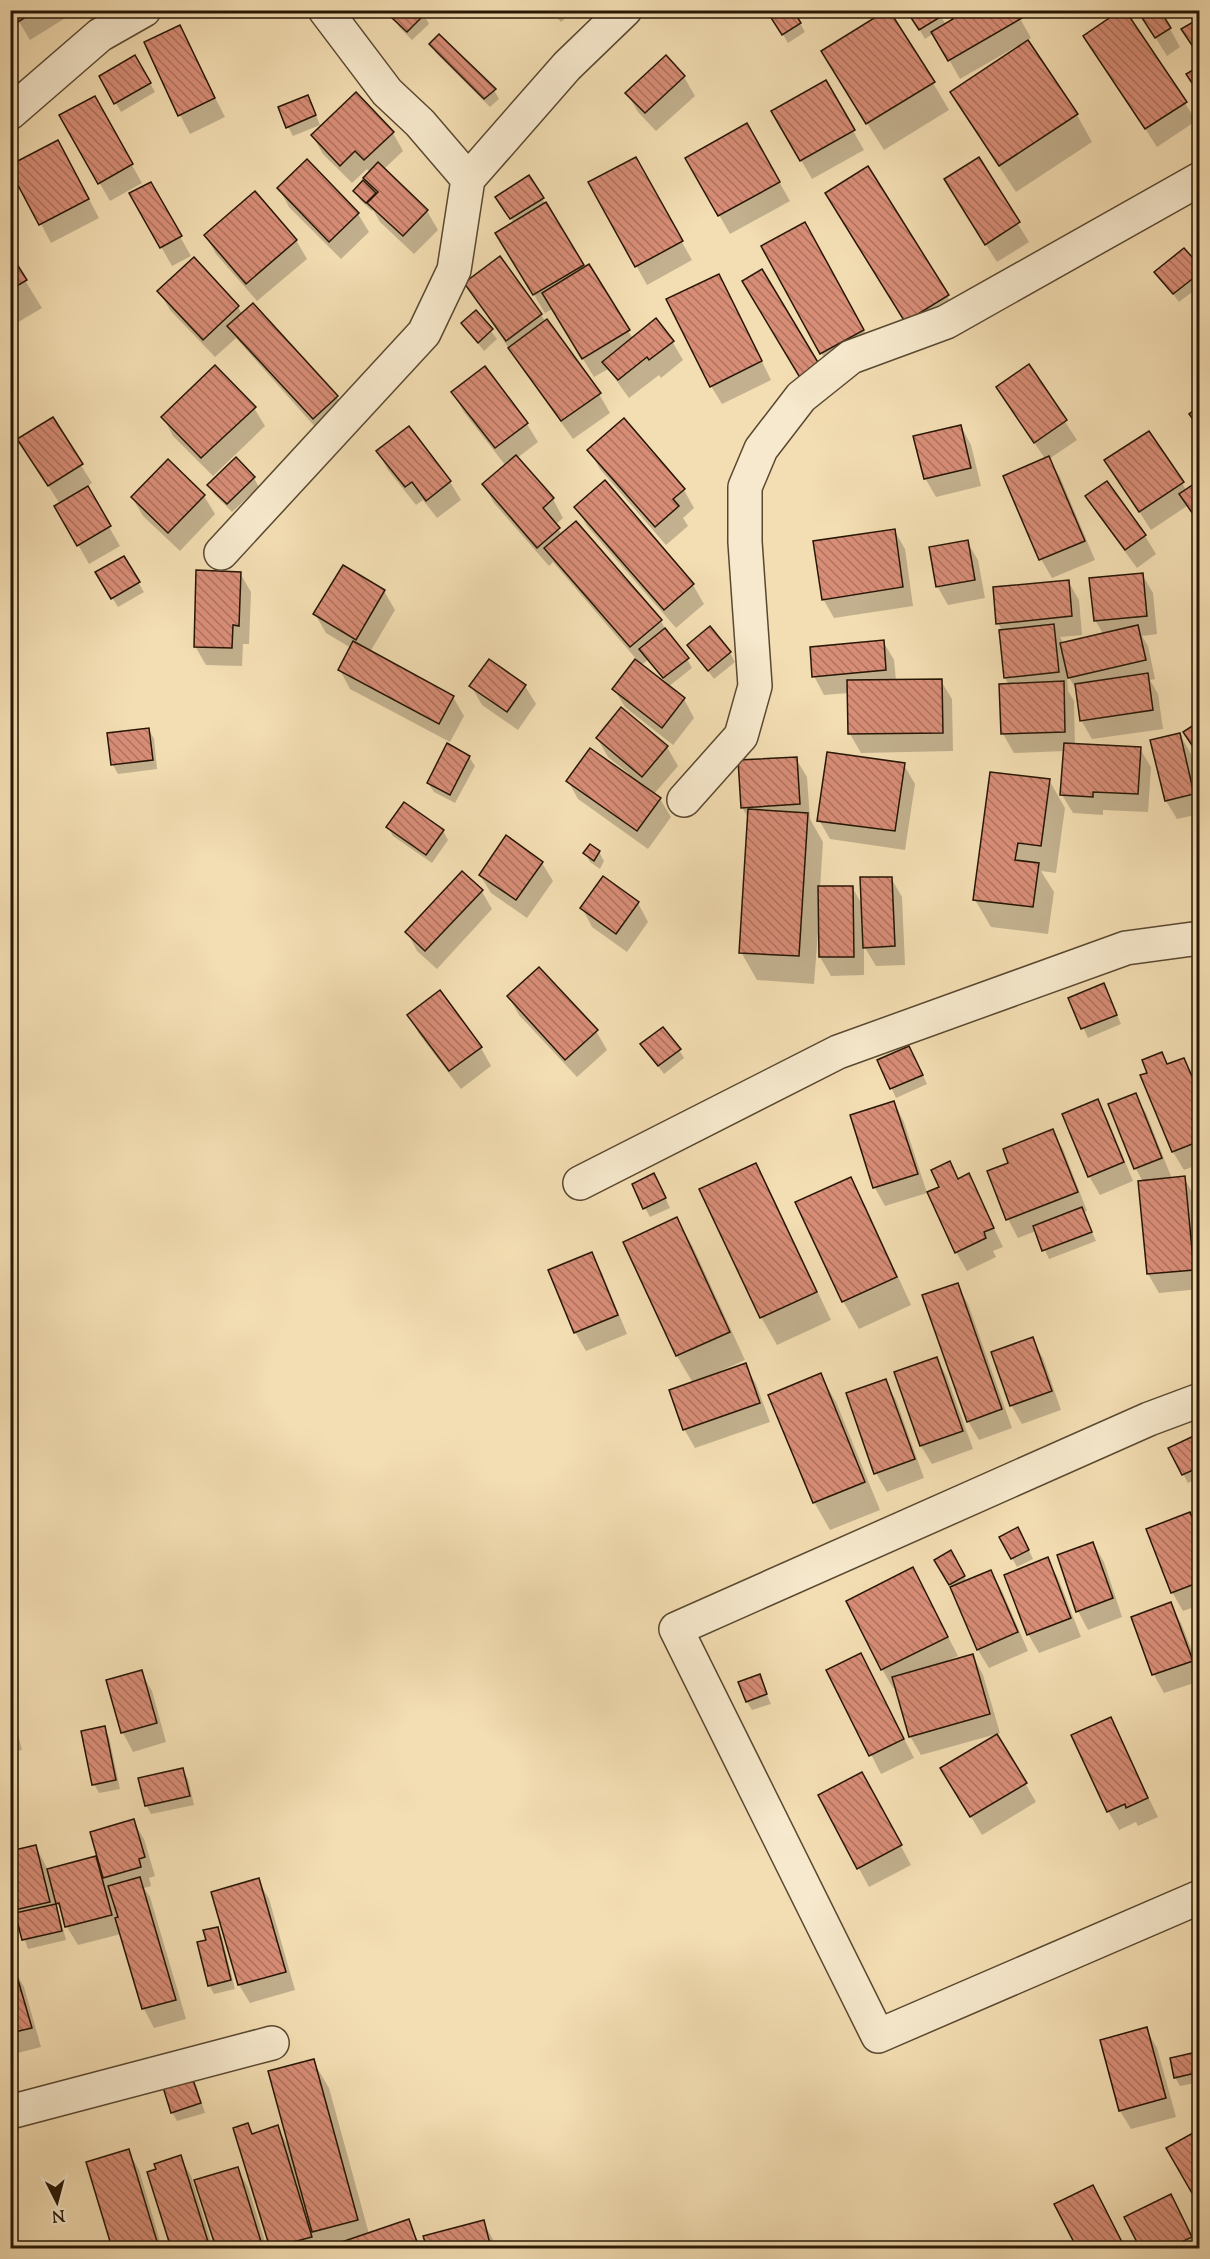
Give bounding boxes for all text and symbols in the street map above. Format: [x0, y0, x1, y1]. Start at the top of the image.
north arrow [27, 2172, 87, 2232]
text: N [51, 2202, 66, 2227]

